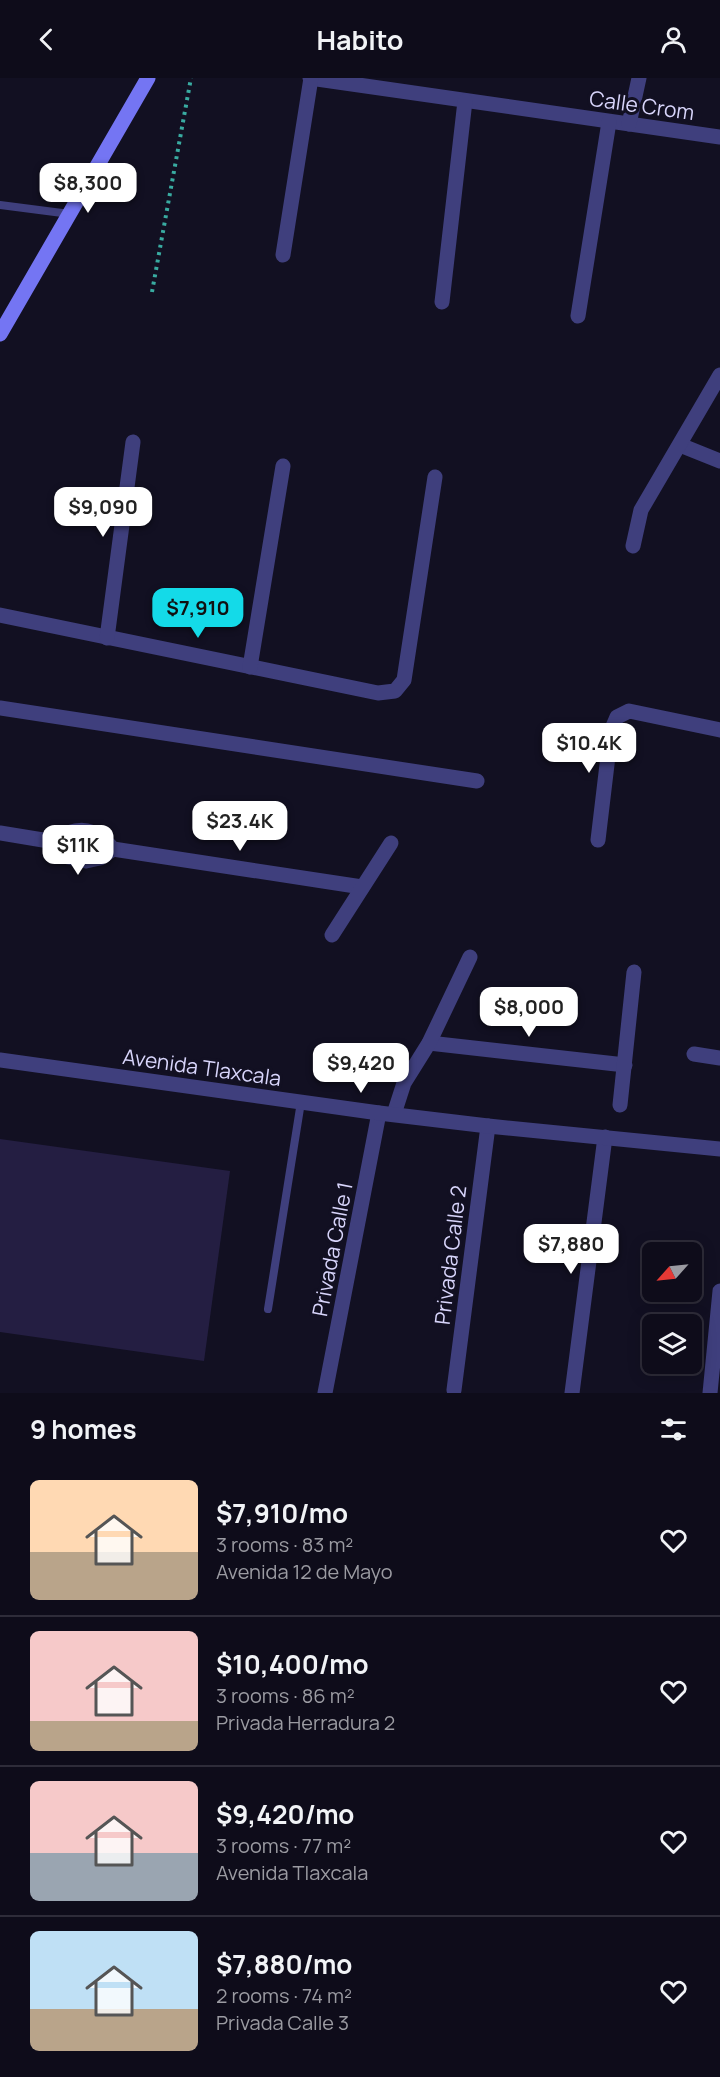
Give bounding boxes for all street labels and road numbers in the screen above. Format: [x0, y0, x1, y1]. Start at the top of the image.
street label: Calle Crom [588, 84, 696, 126]
street label: Avenida Tlaxcala [121, 1042, 283, 1092]
street label: Privada Calle 1 [305, 1179, 359, 1319]
street label: Privada Calle 2 [428, 1184, 472, 1326]

